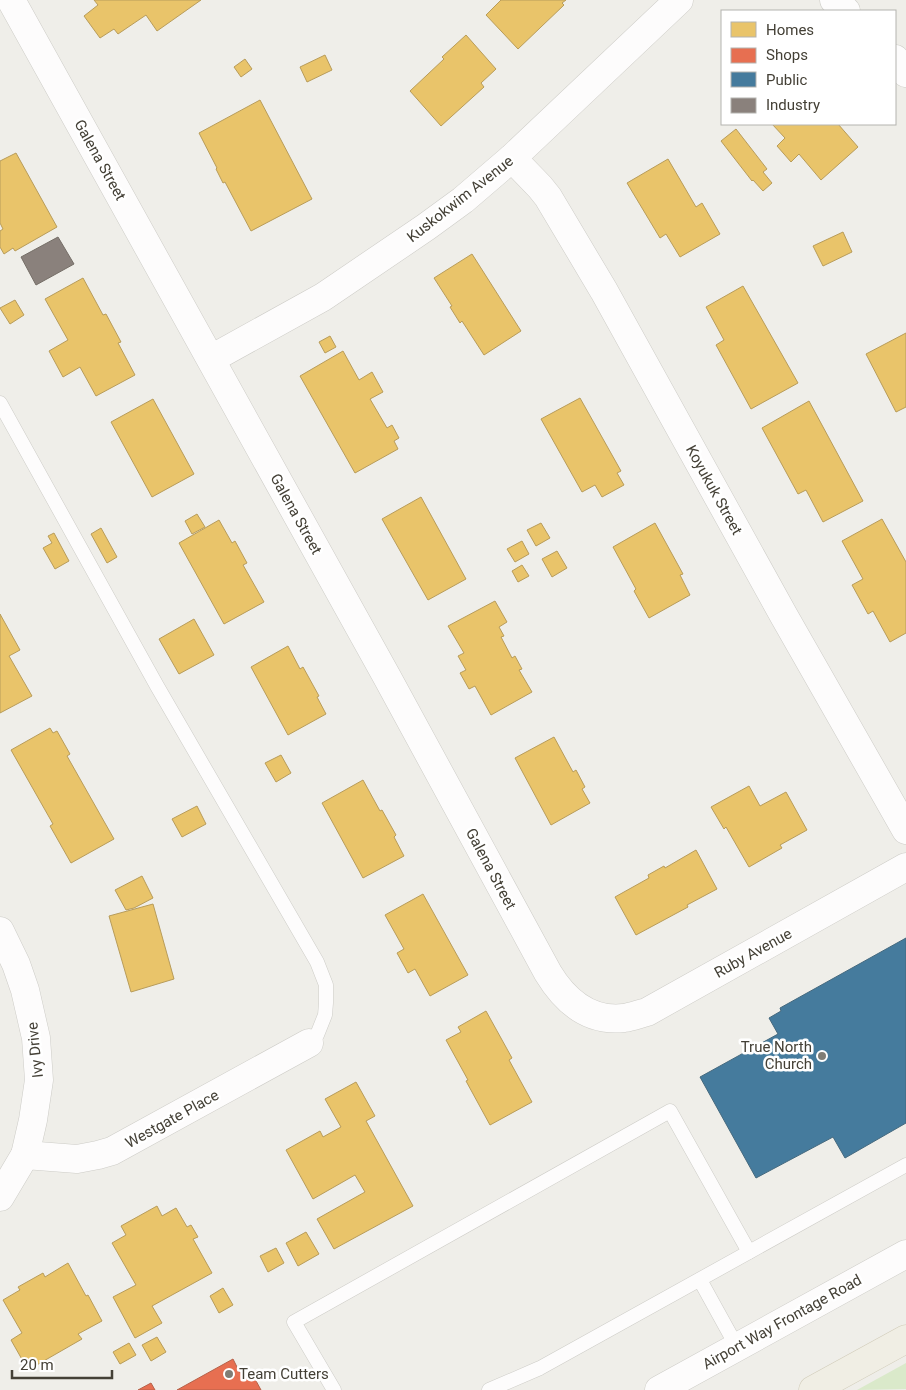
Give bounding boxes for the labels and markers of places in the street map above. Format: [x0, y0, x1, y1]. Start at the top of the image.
place label: True North Church [741, 1038, 812, 1073]
marker: True North Church [816, 1050, 828, 1062]
place label: Team Cutters [239, 1365, 329, 1383]
marker: Team Cutters [223, 1368, 235, 1380]

